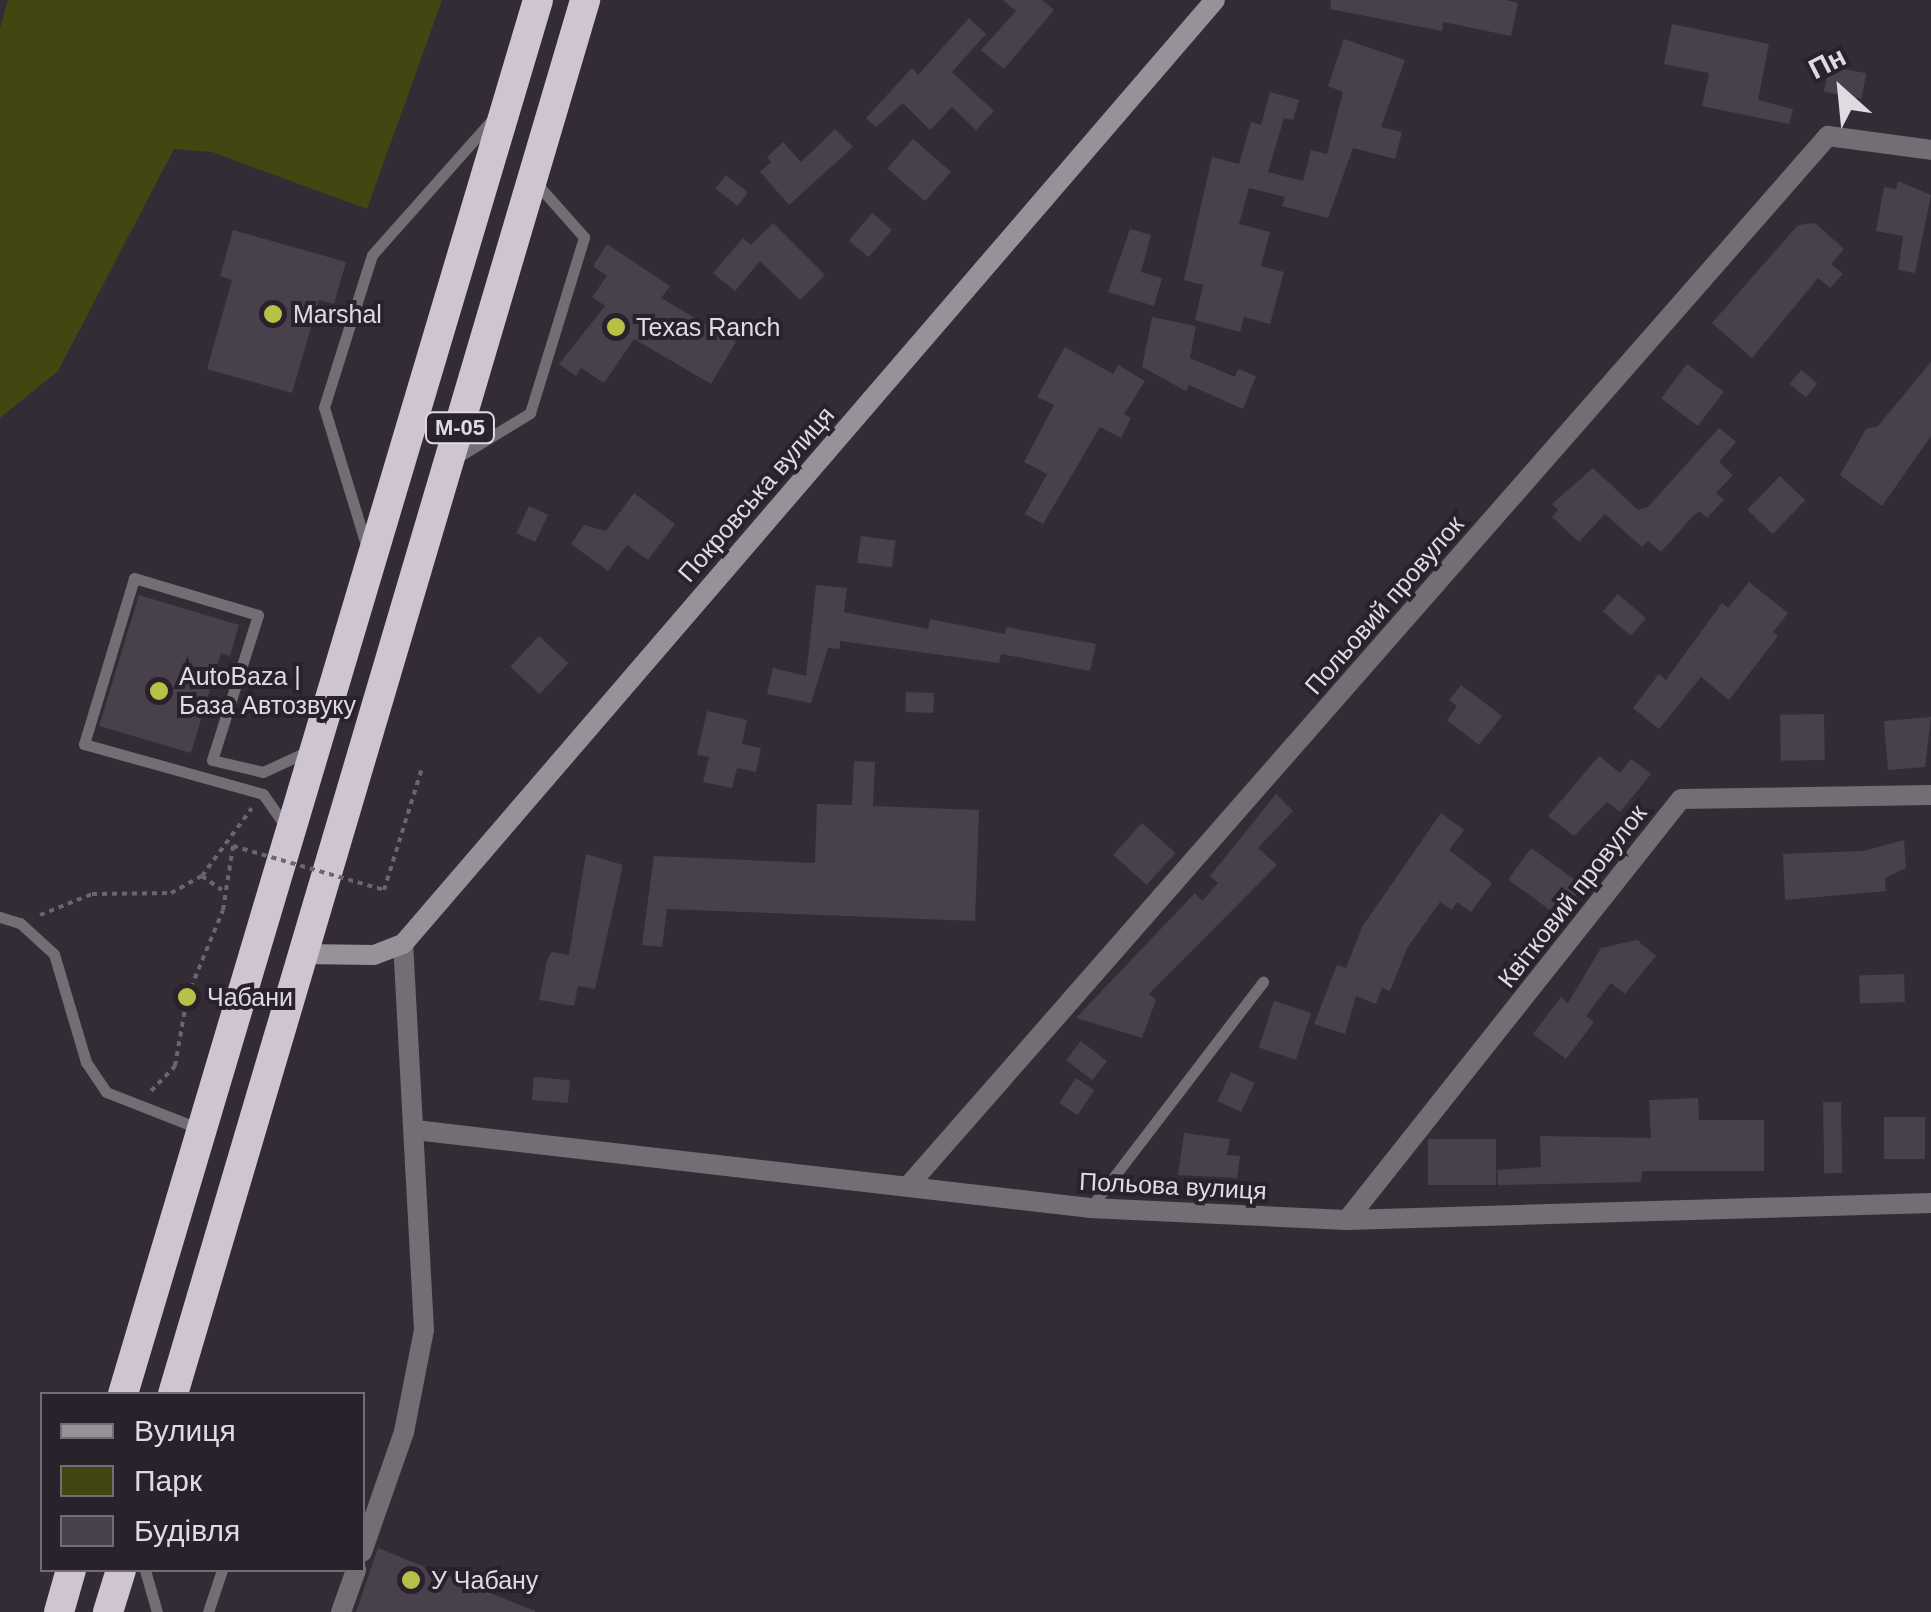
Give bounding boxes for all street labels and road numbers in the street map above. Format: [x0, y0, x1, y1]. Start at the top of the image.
street label: Покровська вулиця [672, 400, 840, 588]
road number: М-05 [422, 411, 498, 445]
street label: Польовий провулок [1298, 510, 1470, 700]
street label: Квітковий провулок [1491, 799, 1653, 993]
street label: Польова вулиця [1078, 1166, 1268, 1206]

